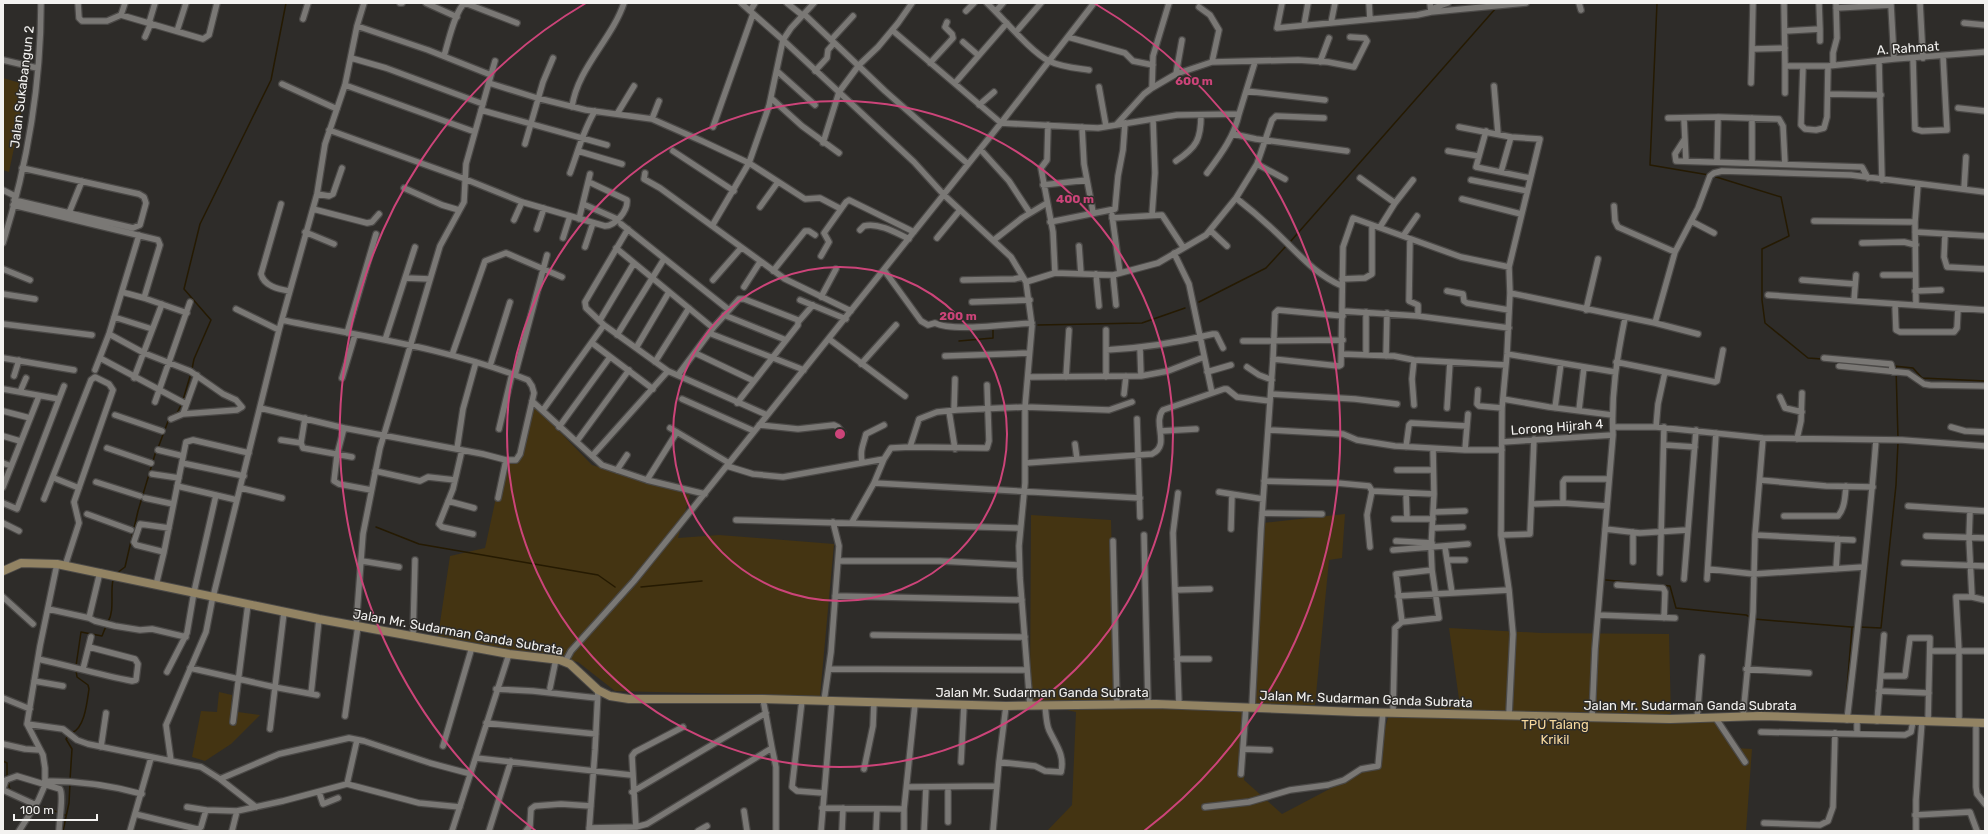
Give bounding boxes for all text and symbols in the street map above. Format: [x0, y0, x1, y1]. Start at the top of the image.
street label: Jalan Sukabangun 2 [7, 25, 38, 149]
street label: A. Rahmat [1876, 38, 1940, 58]
text: 600 m [1175, 74, 1213, 88]
text: 400 m [1056, 192, 1094, 206]
text: 200 m [939, 309, 977, 323]
street label: Lorong Hijrah 4 [1510, 416, 1604, 439]
centre of rings [833, 427, 847, 441]
street label: Jalan Mr. Sudarman Ganda Subrata [352, 606, 564, 658]
street label: Jalan Mr. Sudarman Ganda Subrata [935, 685, 1149, 700]
street label: Jalan Mr. Sudarman Ganda Subrata [1259, 688, 1473, 710]
street label: Jalan Mr. Sudarman Ganda Subrata [1583, 698, 1797, 713]
park label: TPU Talang Krikil [1521, 717, 1589, 747]
scale bar [14, 796, 97, 822]
text: 100 m [20, 803, 54, 817]

